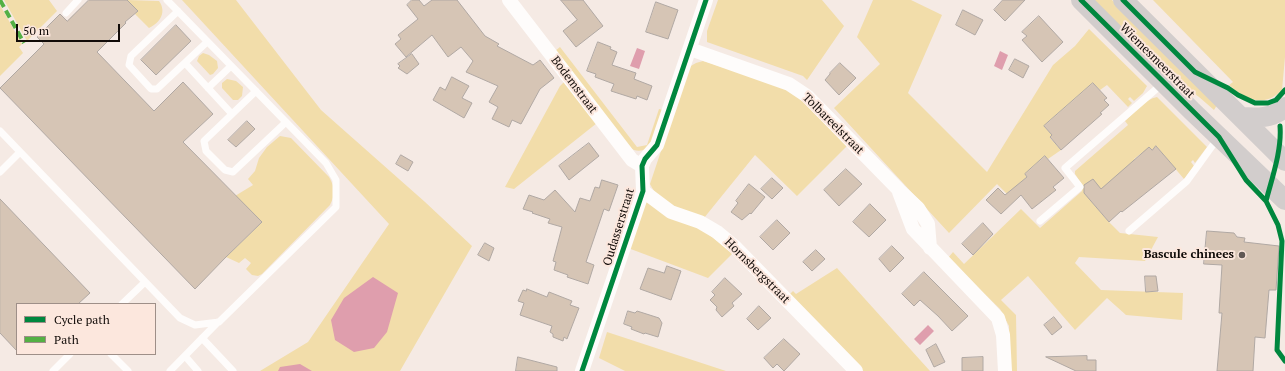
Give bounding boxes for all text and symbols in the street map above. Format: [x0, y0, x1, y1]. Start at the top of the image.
scale bar [18, 16, 122, 42]
street label: Wiemesmeerstraat [1116, 20, 1198, 102]
text: 50 m [23, 23, 49, 38]
street label: Bodemstraat [548, 54, 600, 116]
street label: Tolbareelstraat [799, 90, 867, 158]
street label: Oudasserstraat [600, 186, 638, 268]
street label: Hornsbergstraat [721, 235, 793, 307]
place label: Bascule chinees [1144, 248, 1234, 262]
marker: Bascule chinees [1237, 250, 1247, 260]
legend [16, 303, 156, 355]
text: Cycle path [54, 312, 110, 327]
text: Path [54, 332, 79, 347]

